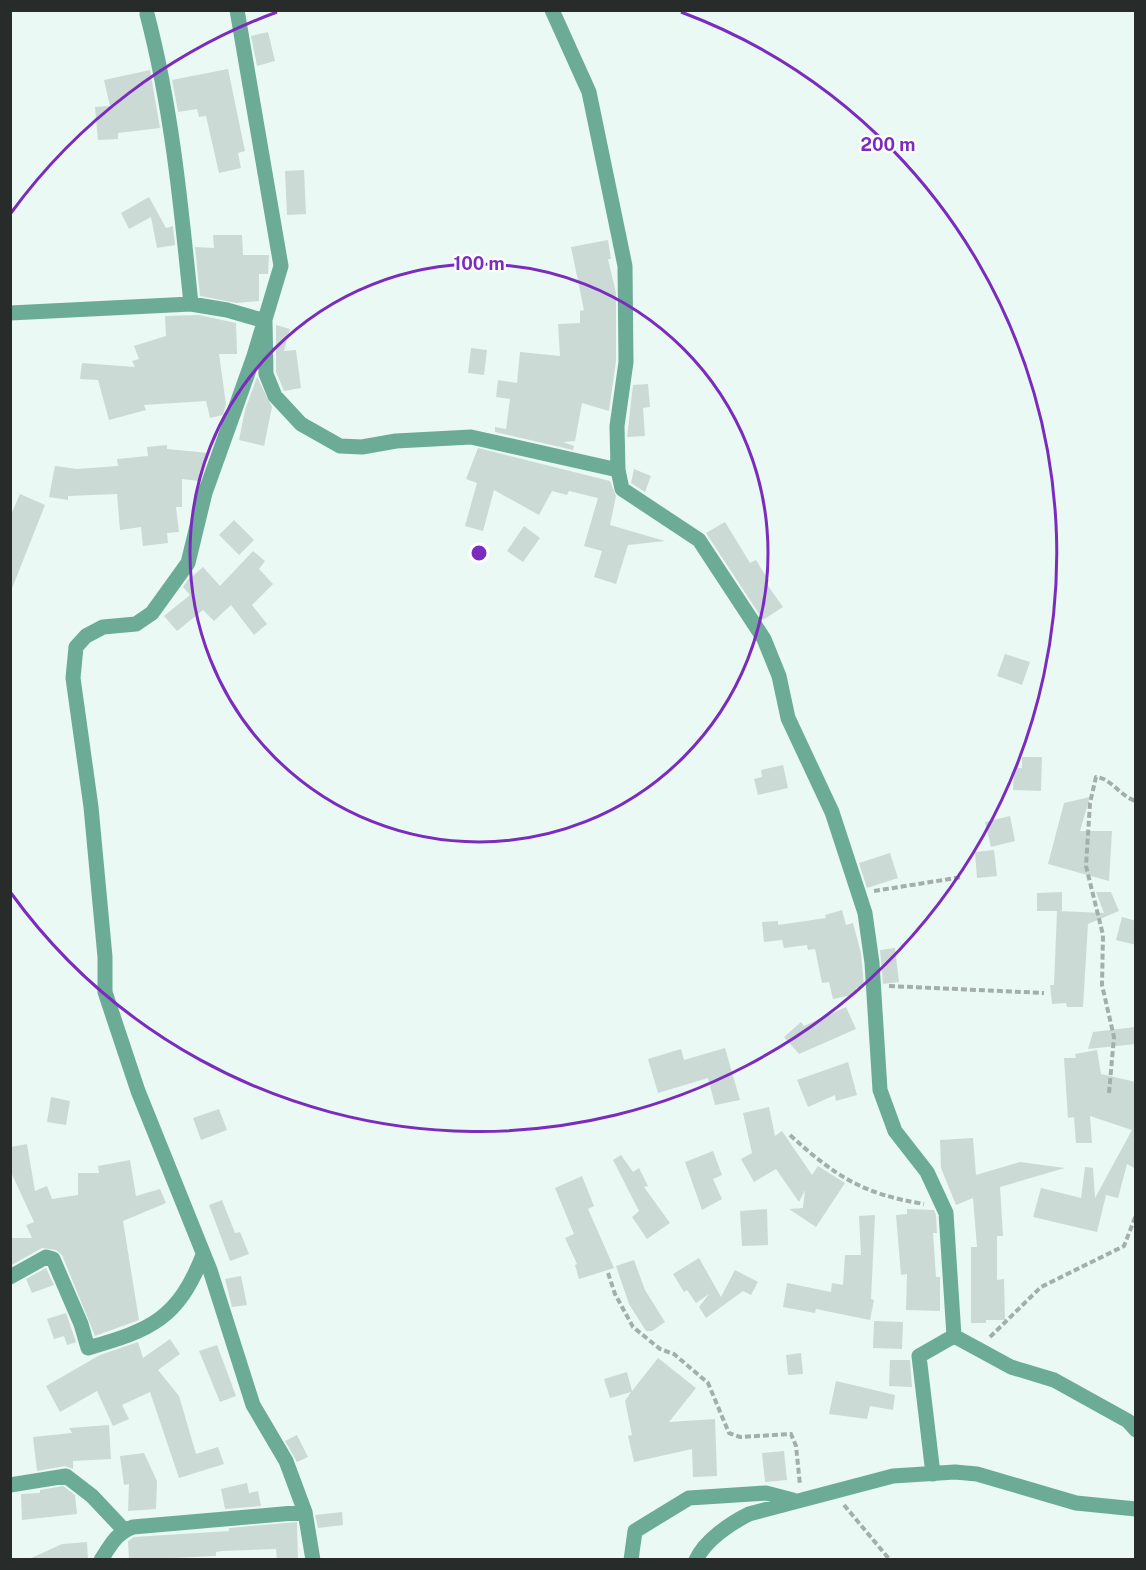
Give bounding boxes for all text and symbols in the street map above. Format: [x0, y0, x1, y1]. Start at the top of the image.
text: 200 m [861, 134, 915, 155]
text: 100 m [453, 253, 505, 274]
centre of rings [469, 543, 489, 563]

